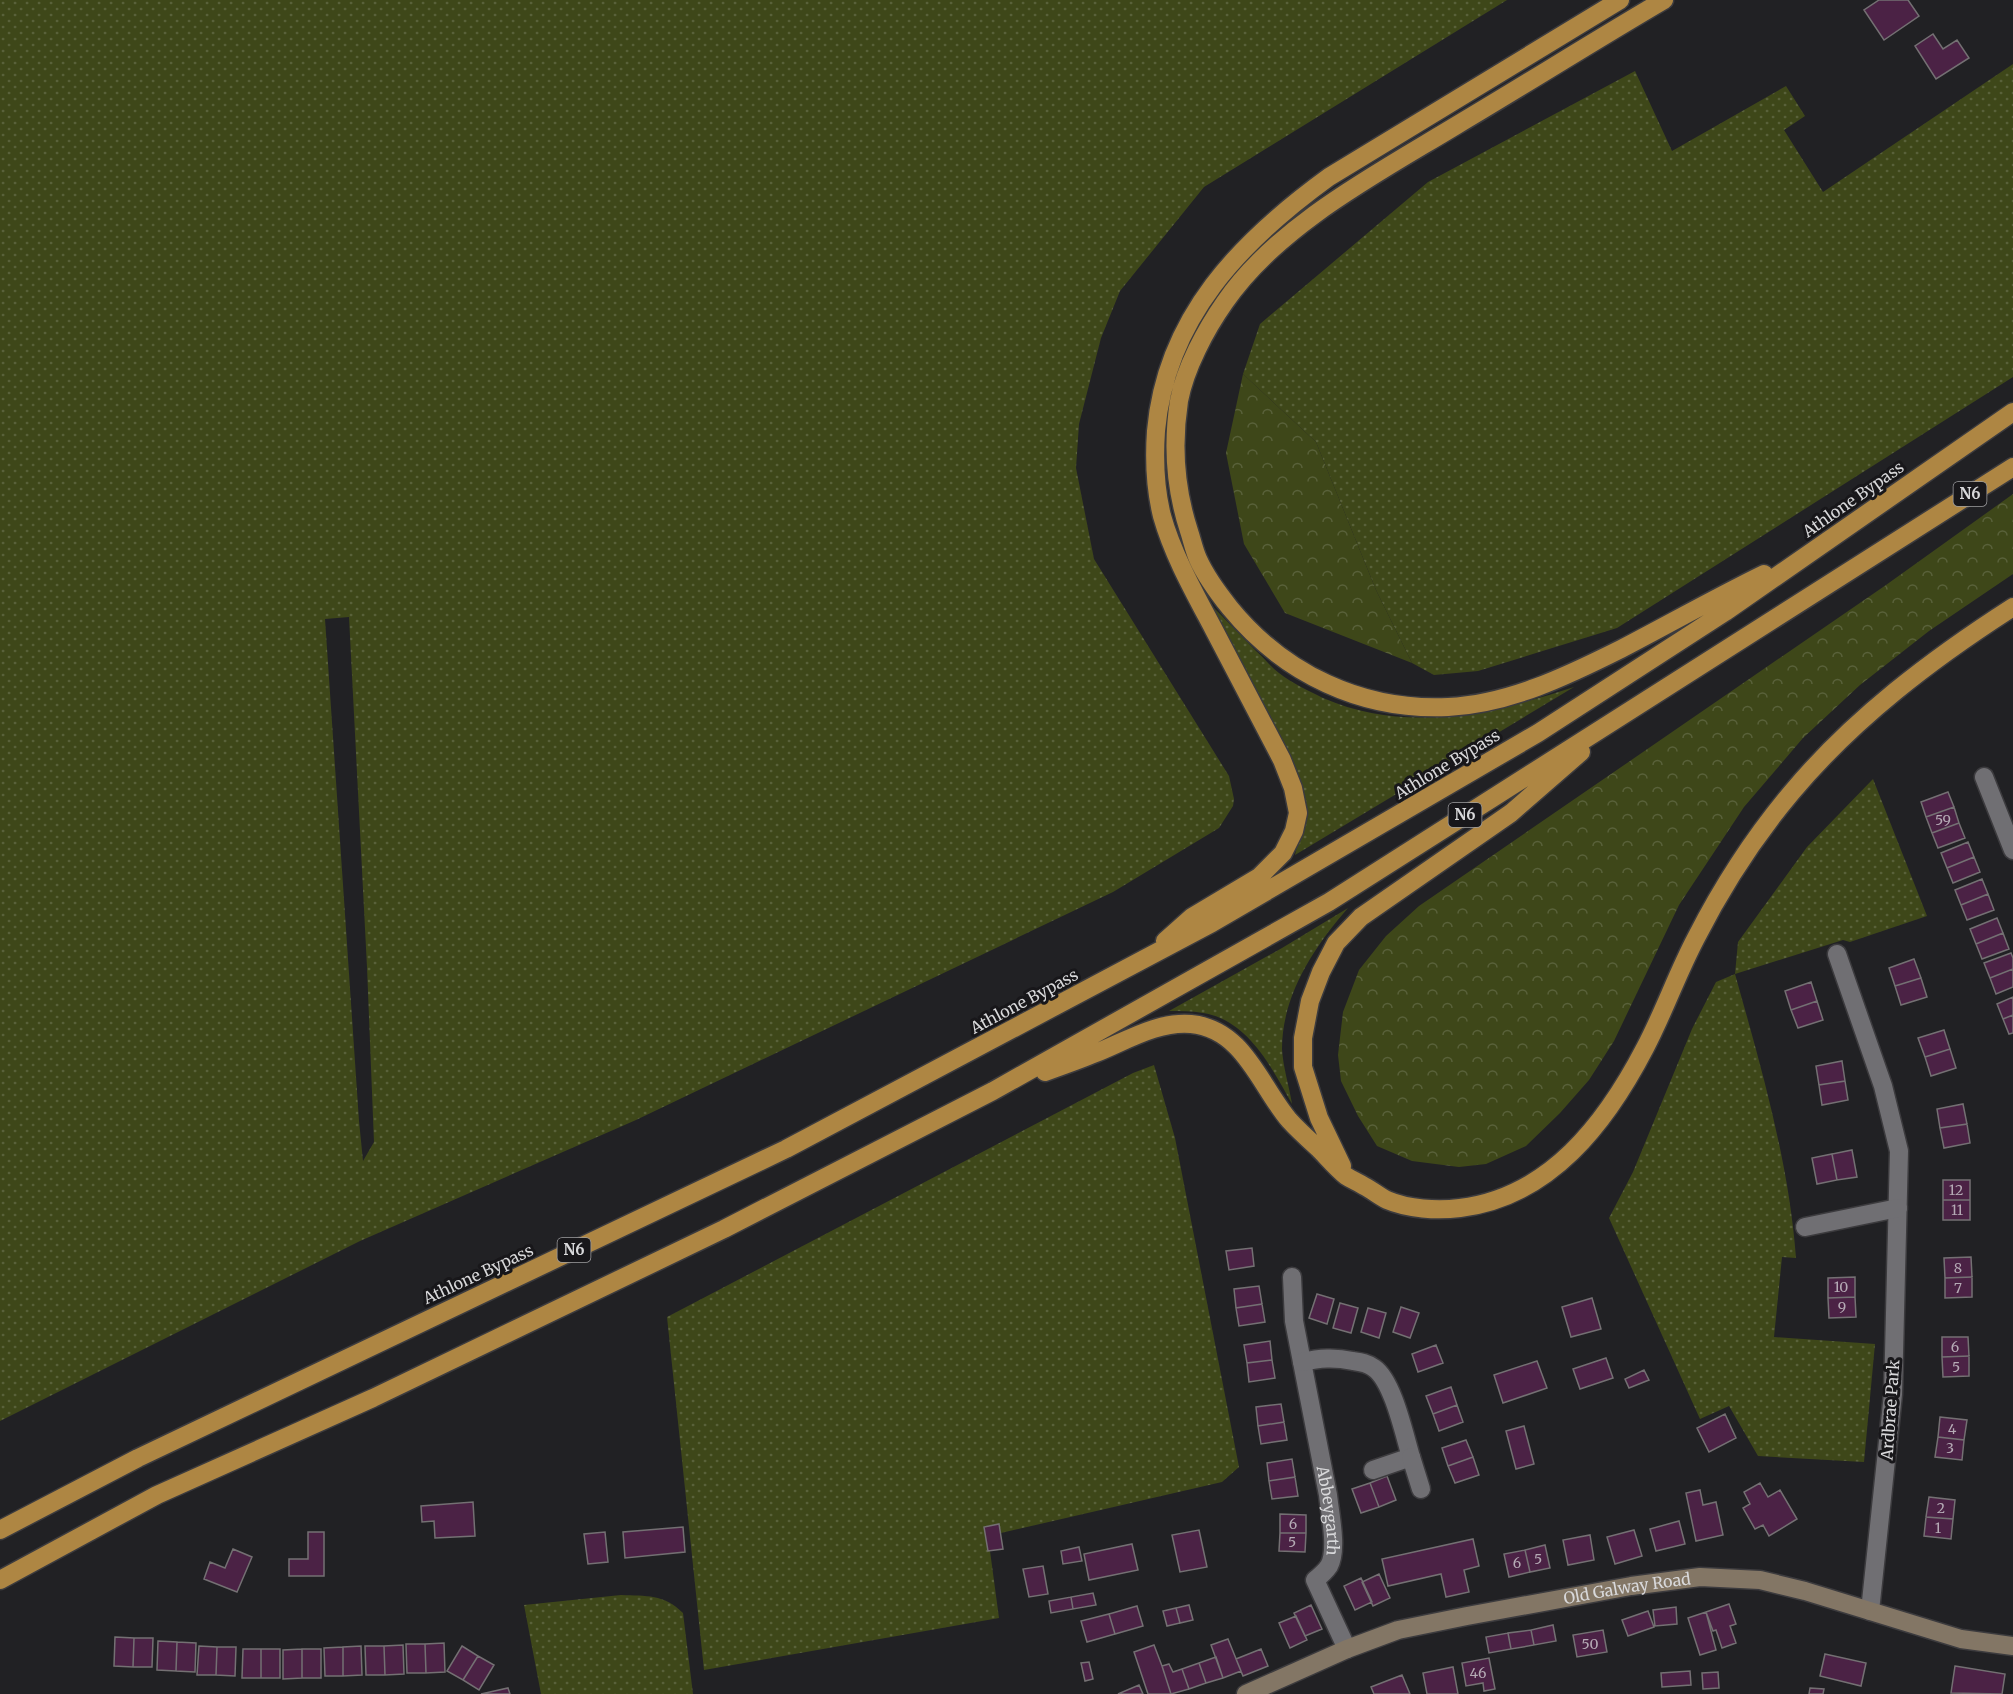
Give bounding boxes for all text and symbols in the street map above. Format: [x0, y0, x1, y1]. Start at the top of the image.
street label: Athlone Bypass [1798, 457, 1908, 542]
road number: N6 [1954, 482, 1986, 506]
street label: Athlone Bypass [1390, 725, 1503, 804]
road number: N6 [1448, 803, 1482, 827]
house number: 59 [1935, 811, 1951, 829]
street label: Athlone Bypass [966, 964, 1081, 1038]
house number: 12 [1949, 1181, 1963, 1199]
house number: 11 [1951, 1201, 1963, 1219]
road number: N6 [558, 1238, 590, 1262]
street label: Athlone Bypass [419, 1240, 536, 1309]
house number: 8 [1954, 1259, 1962, 1277]
house number: 10 [1834, 1278, 1848, 1296]
house number: 7 [1954, 1279, 1962, 1297]
house number: 9 [1838, 1298, 1846, 1316]
house number: 6 [1951, 1338, 1959, 1356]
street label: Ardbrae Park [1876, 1358, 1904, 1462]
house number: 5 [1952, 1358, 1960, 1376]
house number: 4 [1948, 1420, 1957, 1438]
house number: 3 [1946, 1439, 1954, 1457]
street label: Abbeygarth [1312, 1463, 1343, 1557]
house number: 2 [1937, 1499, 1945, 1517]
house number: 6 [1289, 1515, 1297, 1533]
house number: 1 [1935, 1519, 1941, 1537]
house number: 5 [1288, 1533, 1296, 1551]
house number: 5 [1534, 1550, 1542, 1568]
house number: 6 [1513, 1554, 1521, 1572]
street label: Old Galway Road [1562, 1568, 1692, 1608]
house number: 50 [1582, 1635, 1598, 1653]
house number: 46 [1470, 1664, 1486, 1682]

